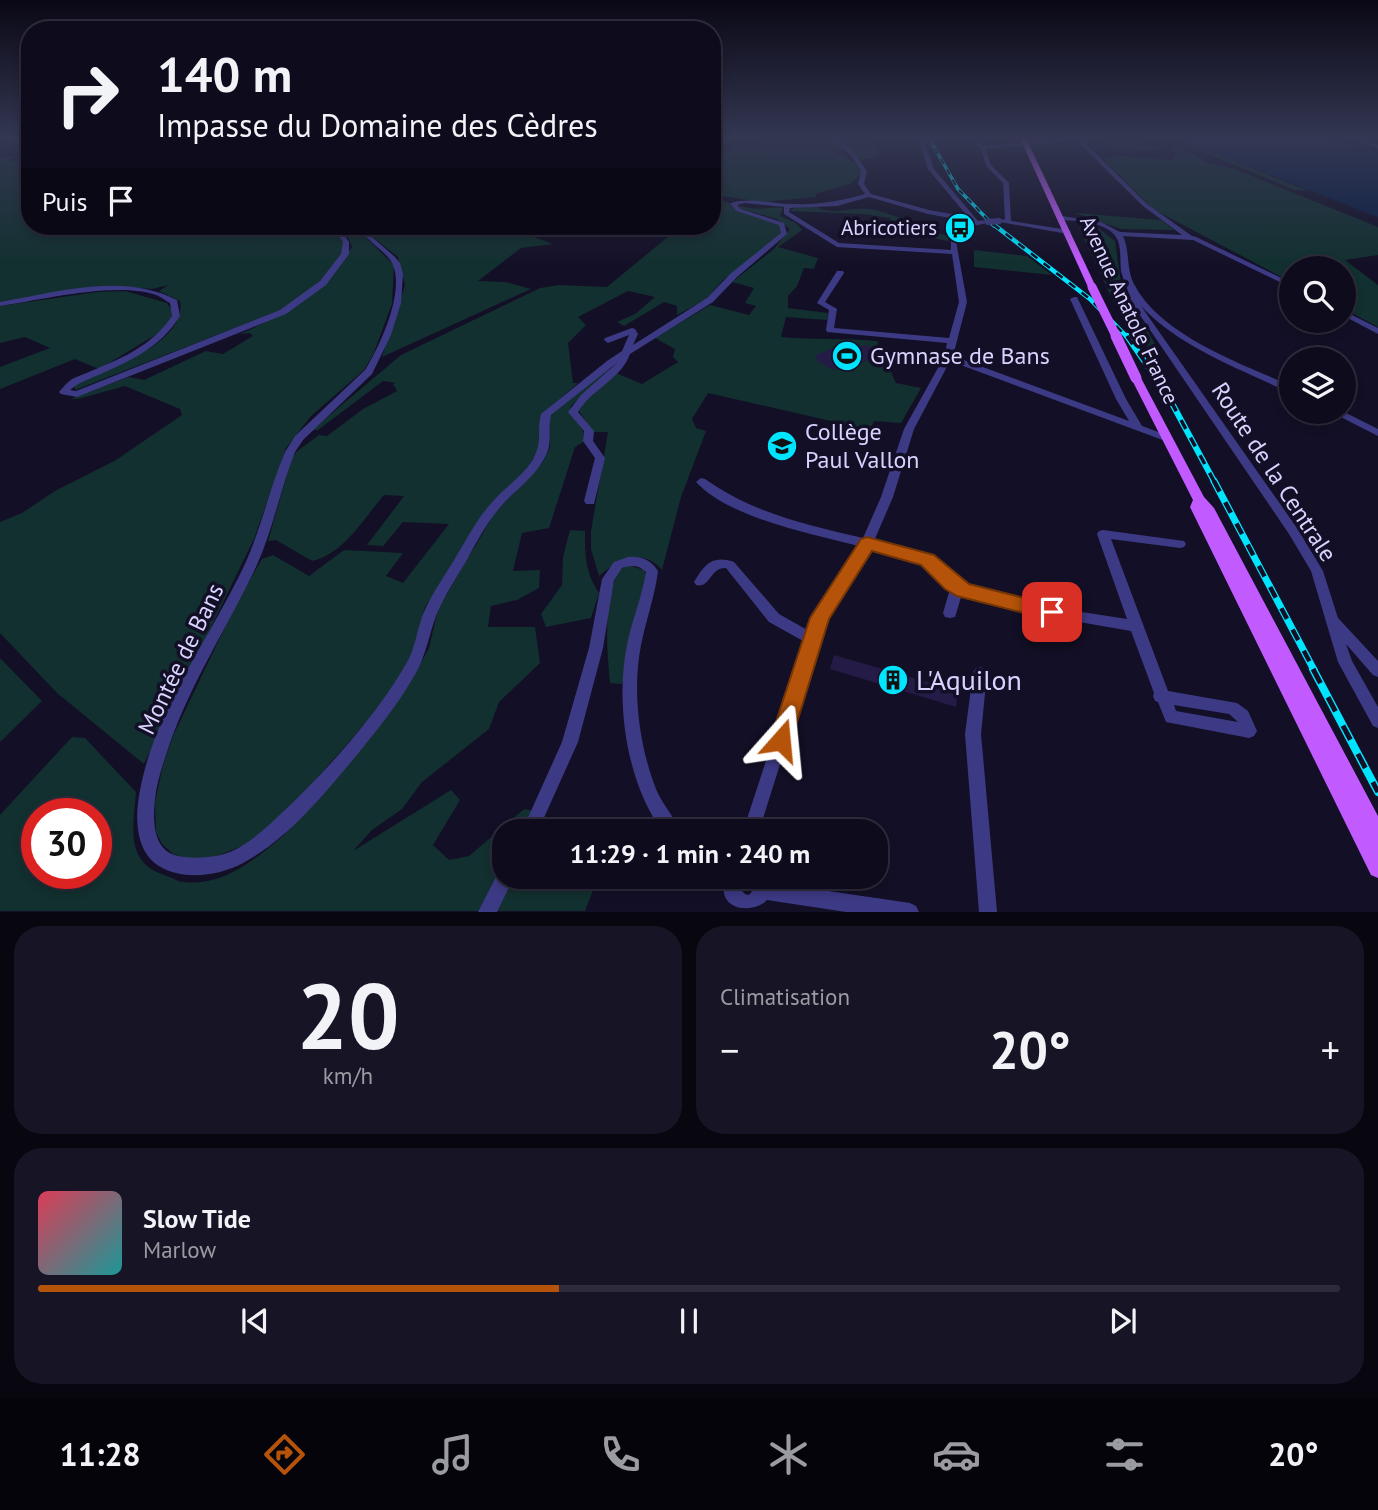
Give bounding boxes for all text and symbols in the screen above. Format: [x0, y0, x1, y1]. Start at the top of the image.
text: 140 m [157, 42, 292, 106]
icon: right [42, 49, 133, 140]
text: Impasse du Domaine des Cèdres [157, 104, 598, 146]
icon: arrive [102, 182, 140, 220]
text: Puis [42, 185, 88, 218]
bus stop icon: Abricotiers [943, 211, 977, 245]
street label: Avenue Anatole France [1074, 211, 1185, 408]
place label: Abricotiers [841, 214, 937, 241]
map controls [1279, 256, 1356, 424]
button: search [1279, 256, 1356, 333]
sports icon: Gymnase de Bans [830, 339, 864, 373]
place label: Gymnase de Bans [870, 340, 1050, 371]
button: layers [1279, 347, 1356, 424]
street label: Route de la Centrale [1205, 376, 1344, 567]
place label: Collège Paul Vallon [805, 416, 919, 475]
school or university icon: Collège Paul Vallon [765, 429, 799, 463]
street label: Montée de Bans [131, 578, 230, 739]
pin [1022, 582, 1082, 642]
icon: arrive [1033, 593, 1071, 631]
place label: L'Aquilon [916, 661, 1022, 698]
building icon: L'Aquilon [876, 663, 910, 697]
position arrow [744, 703, 818, 777]
speed limit sign: 30 [21, 798, 112, 889]
text: 11:29 · 1 min · 240 m [570, 837, 810, 870]
text: 20 [296, 956, 400, 1074]
text: Climatisation [720, 982, 850, 1011]
text: 20° [989, 1016, 1071, 1083]
text: − [720, 1025, 739, 1074]
text: + [1321, 1025, 1340, 1074]
text: km/h [323, 1061, 373, 1090]
text: Slow Tide [143, 1202, 251, 1235]
text: Marlow [143, 1235, 216, 1264]
icon: previous [236, 1302, 274, 1340]
icon: pause [670, 1302, 708, 1340]
icon: next [1104, 1302, 1142, 1340]
icon: directions [260, 1430, 309, 1479]
icon: music [428, 1430, 477, 1479]
icon: phone [596, 1430, 645, 1479]
icon: climate [764, 1430, 813, 1479]
icon: car [932, 1430, 981, 1479]
icon: filters [1100, 1430, 1149, 1479]
text: 11:28 [60, 1433, 141, 1475]
text: 20° [1268, 1433, 1318, 1475]

